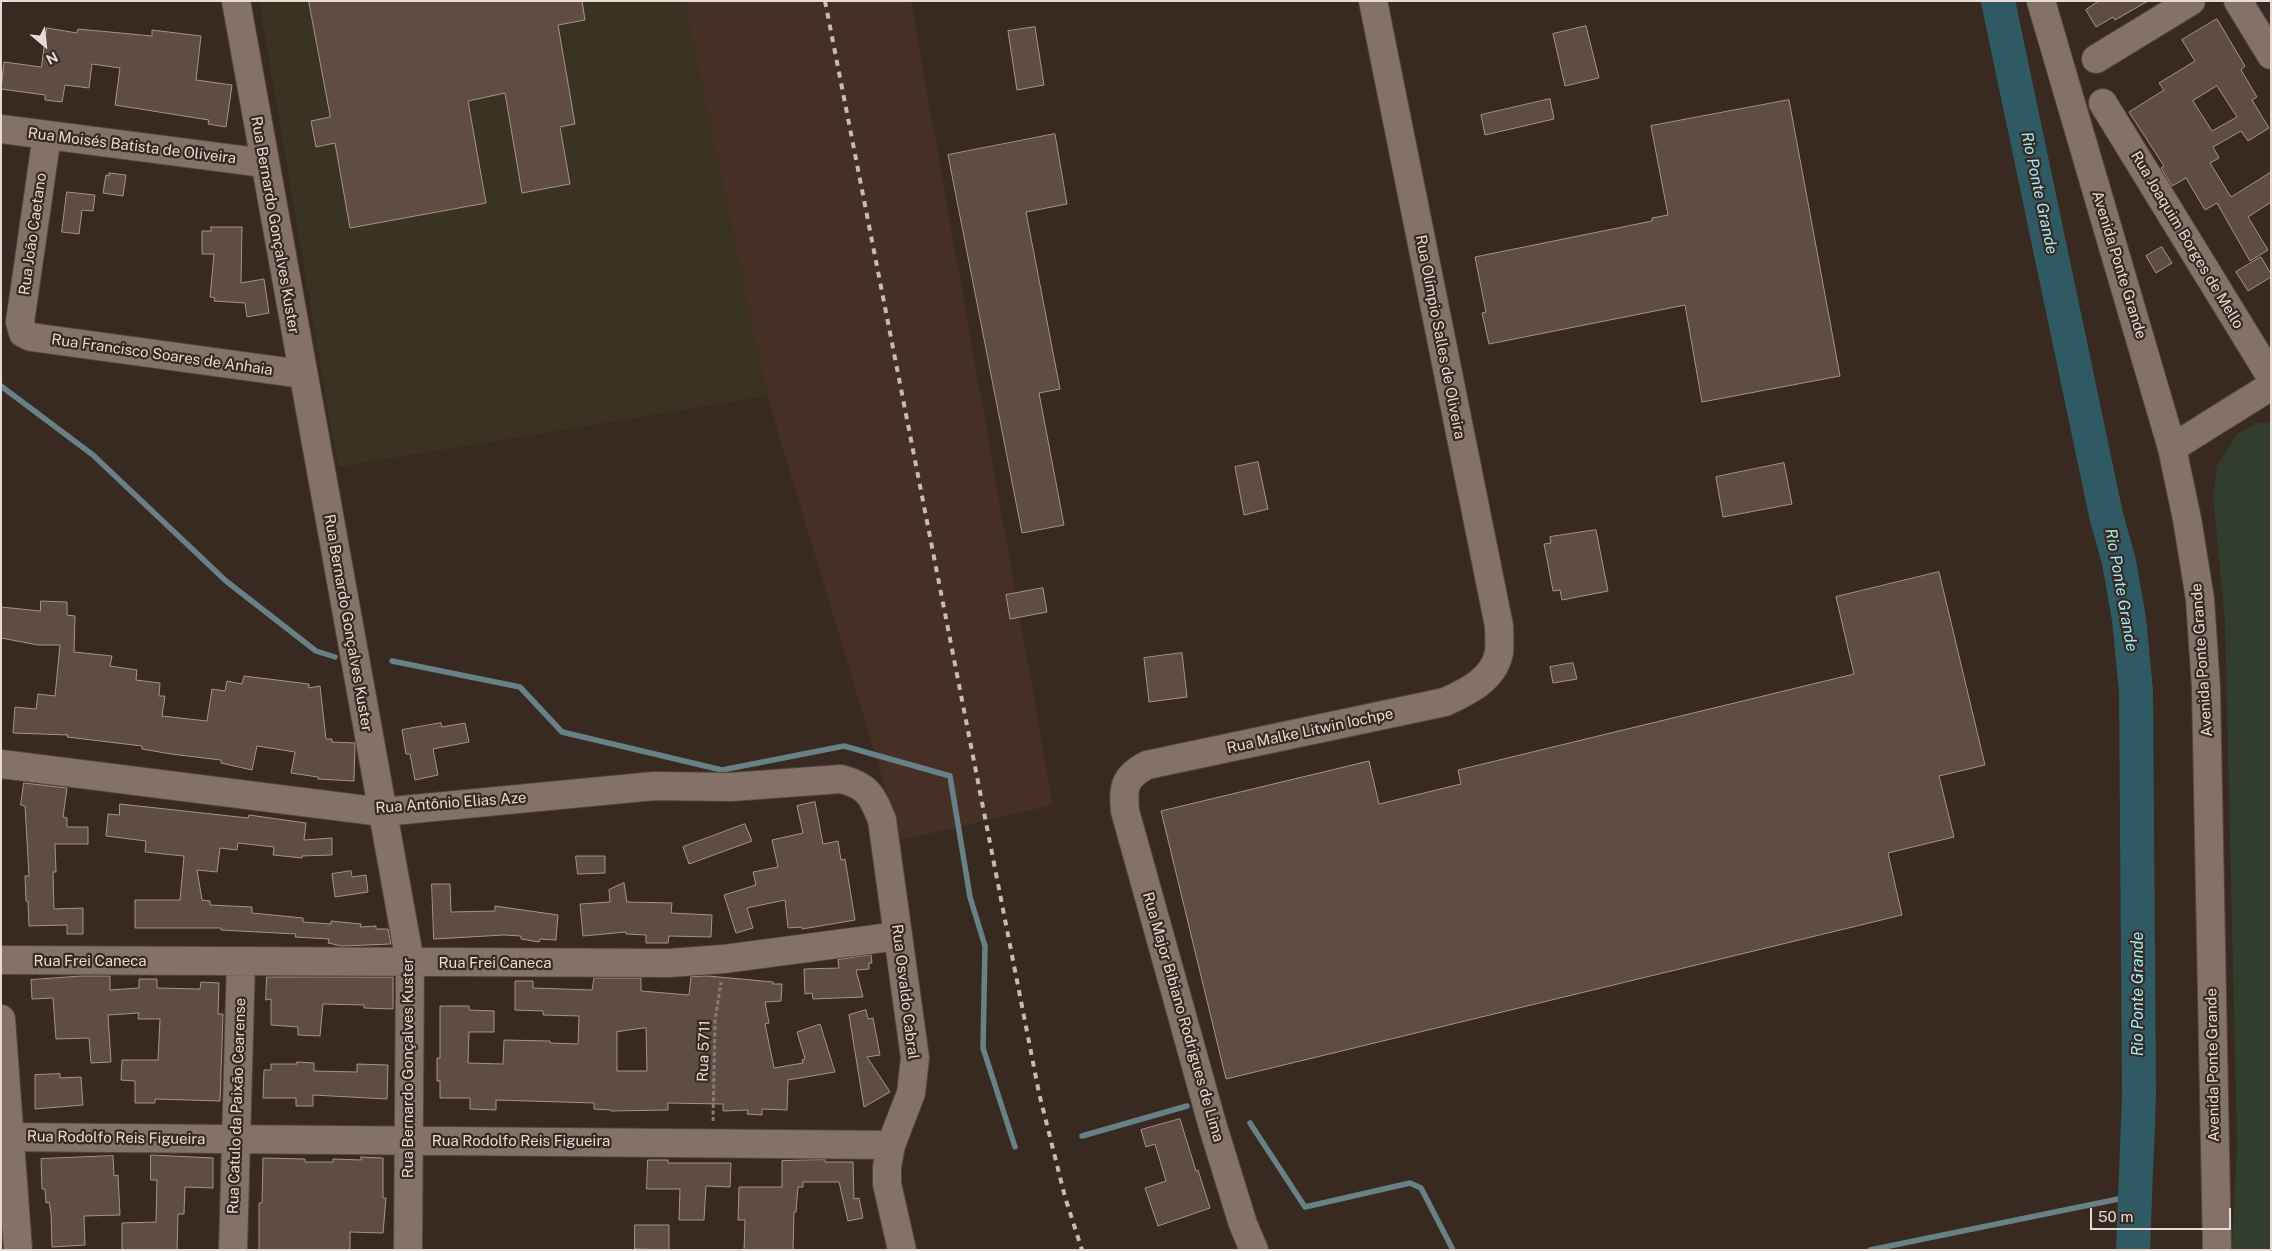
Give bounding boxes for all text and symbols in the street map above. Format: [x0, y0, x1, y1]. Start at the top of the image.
north arrow [20, 20, 70, 70]
text: N [43, 49, 61, 68]
street label: Rua Bernardo Gonçalves Kuster [247, 115, 303, 335]
street label: Rua Moisés Batista de Oliveira [27, 124, 237, 168]
water label: Rio Ponte Grande [2017, 130, 2061, 256]
street label: Rua Joaquim Borges de Mello [2127, 148, 2247, 332]
street label: Rua João Caetano [16, 172, 50, 296]
street label: Avenida Ponte Grande [2088, 189, 2150, 341]
street label: Rua Olímpio Salles de Oliveira [1411, 233, 1469, 441]
street label: Rua Francisco Soares de Anhaia [50, 331, 274, 379]
street label: Rua Bernardo Gonçalves Kuster [320, 513, 376, 733]
water label: Rio Ponte Grande [2101, 527, 2141, 653]
street label: Avenida Ponte Grande [2188, 583, 2216, 737]
street label: Rua Malke Litwin Iochpe [1225, 705, 1395, 757]
street label: Rua Antônio Elias Aze [375, 789, 527, 817]
street label: Rua Major Bibiano Rodrigues de Lima [1139, 890, 1227, 1144]
street label: Rua Osvaldo Cabral [888, 923, 922, 1061]
water label: Rio Ponte Grande [2128, 932, 2148, 1056]
street label: Rua Frei Caneca [33, 952, 147, 970]
street label: Rua Frei Caneca [438, 954, 552, 972]
street label: Rua Bernardo Gonçalves Kuster [399, 958, 417, 1178]
street label: Avenida Ponte Grande [2203, 988, 2223, 1142]
street label: Rua Catulo da Paixão Cearense [224, 997, 250, 1215]
street label: Rua 5711 [694, 1020, 714, 1082]
street label: Rua Rodolfo Reis Figueira [27, 1127, 205, 1149]
street label: Rua Rodolfo Reis Figueira [432, 1132, 610, 1150]
scale bar [2092, 1198, 2233, 1230]
text: 50 m [2098, 1208, 2133, 1225]

